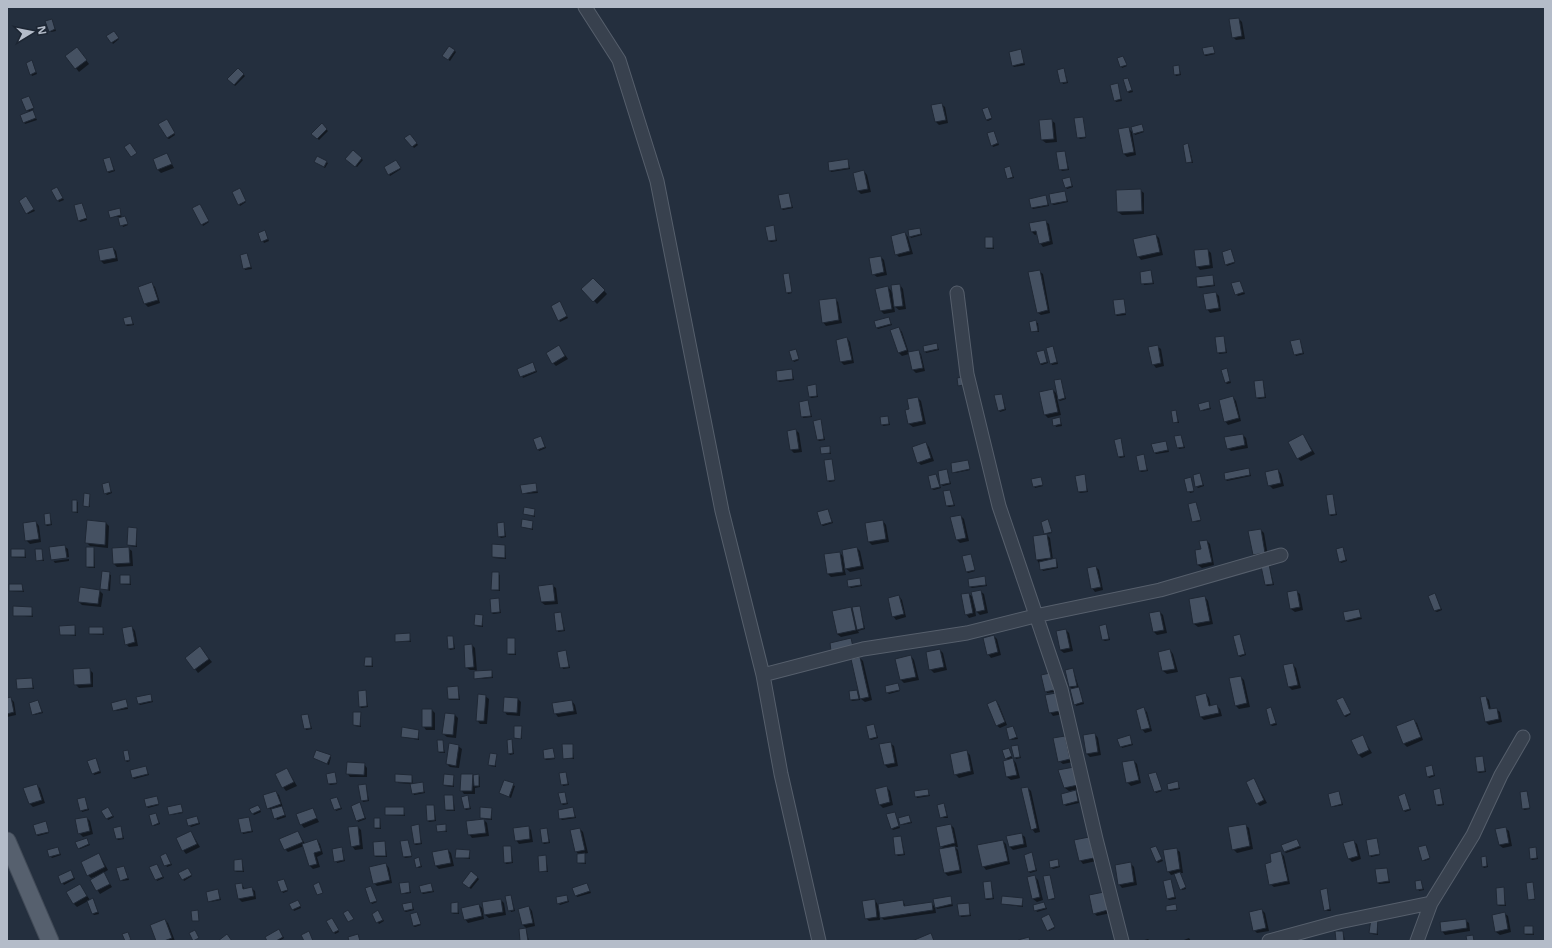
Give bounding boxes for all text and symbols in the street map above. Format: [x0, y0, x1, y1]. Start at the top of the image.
north arrow [12, 12, 52, 52]
text: N [34, 24, 51, 36]

